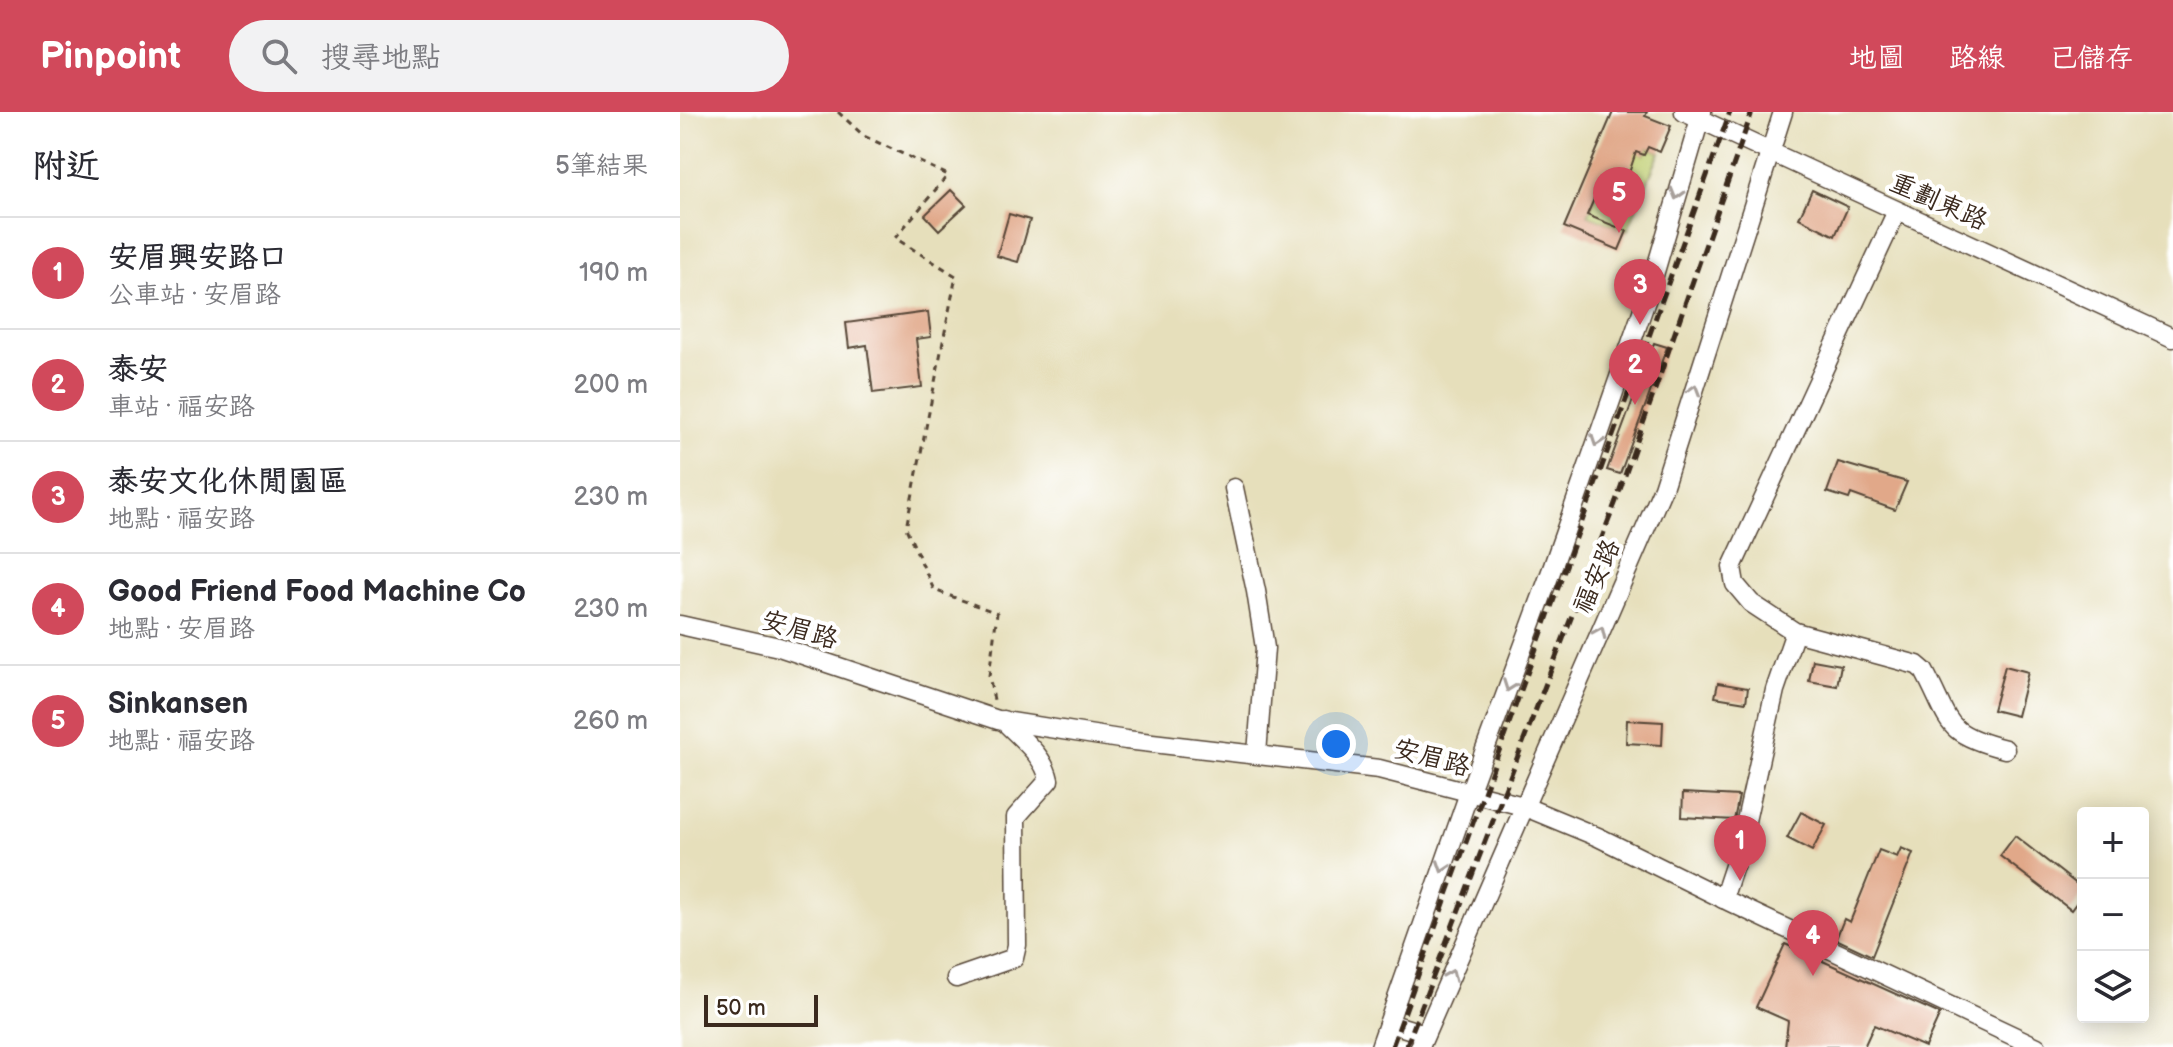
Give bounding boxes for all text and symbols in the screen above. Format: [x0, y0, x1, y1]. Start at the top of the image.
search box [229, 20, 789, 92]
text: Pinpoint [40, 34, 181, 79]
icon: search [257, 34, 301, 78]
text: 搜尋地點 [321, 40, 441, 76]
text: 地圖 [1849, 42, 1905, 75]
text: 路線 [1949, 42, 2005, 75]
text: 已儲存 [2049, 42, 2133, 75]
text: 附近 [32, 146, 100, 187]
text: 5筆結果 [555, 151, 648, 182]
pin: 5 [1593, 167, 1645, 233]
street label: 重劃東路 [1885, 167, 1992, 238]
one-way arrow [1670, 187, 1687, 201]
text: 安眉興安路口 [108, 240, 288, 276]
text: 1 [53, 258, 63, 289]
text: 190 m [579, 258, 648, 289]
pin: 3 [1614, 259, 1666, 325]
text: 公車站 · 安眉路 [108, 280, 281, 311]
pin: 2 [1609, 339, 1661, 405]
text: 泰安 [108, 352, 168, 388]
text: 2 [50, 370, 66, 401]
text: 200 m [574, 370, 648, 401]
one-way arrow [1685, 384, 1701, 398]
text: 車站 · 福安路 [108, 392, 255, 423]
one-way arrow [1590, 434, 1606, 448]
text: 泰安文化休閒園區 [108, 464, 348, 500]
text: 3 [50, 482, 66, 513]
text: 230 m [573, 482, 648, 513]
text: 地點 · 福安路 [108, 504, 255, 535]
street label: 福安路 [1567, 535, 1627, 619]
text: Good Friend Food Machine Co [108, 574, 526, 610]
text: 4 [50, 594, 66, 625]
text: 230 m [573, 594, 648, 625]
street label: 安眉路 [758, 605, 841, 656]
text: 地點 · 安眉路 [108, 614, 255, 645]
one-way arrow [1590, 626, 1606, 640]
one-way arrow [1502, 678, 1519, 692]
text: Sinkansen [108, 686, 248, 722]
text: 5 [50, 706, 66, 737]
text: 260 m [573, 706, 648, 737]
your location [1316, 724, 1356, 764]
text: 地點 · 福安路 [108, 726, 255, 757]
street label: 安眉路 [1390, 733, 1473, 784]
map controls [2077, 807, 2149, 1023]
button: + [2077, 807, 2149, 879]
pin: 1 [1714, 815, 1766, 881]
one-way arrow [1436, 859, 1453, 873]
button: − [2077, 879, 2149, 951]
pin: 4 [1787, 910, 1839, 976]
button: layers [2077, 951, 2149, 1023]
one-way arrow [1441, 969, 1457, 983]
scale bar [704, 991, 818, 1027]
text: 50 m [716, 995, 766, 1022]

